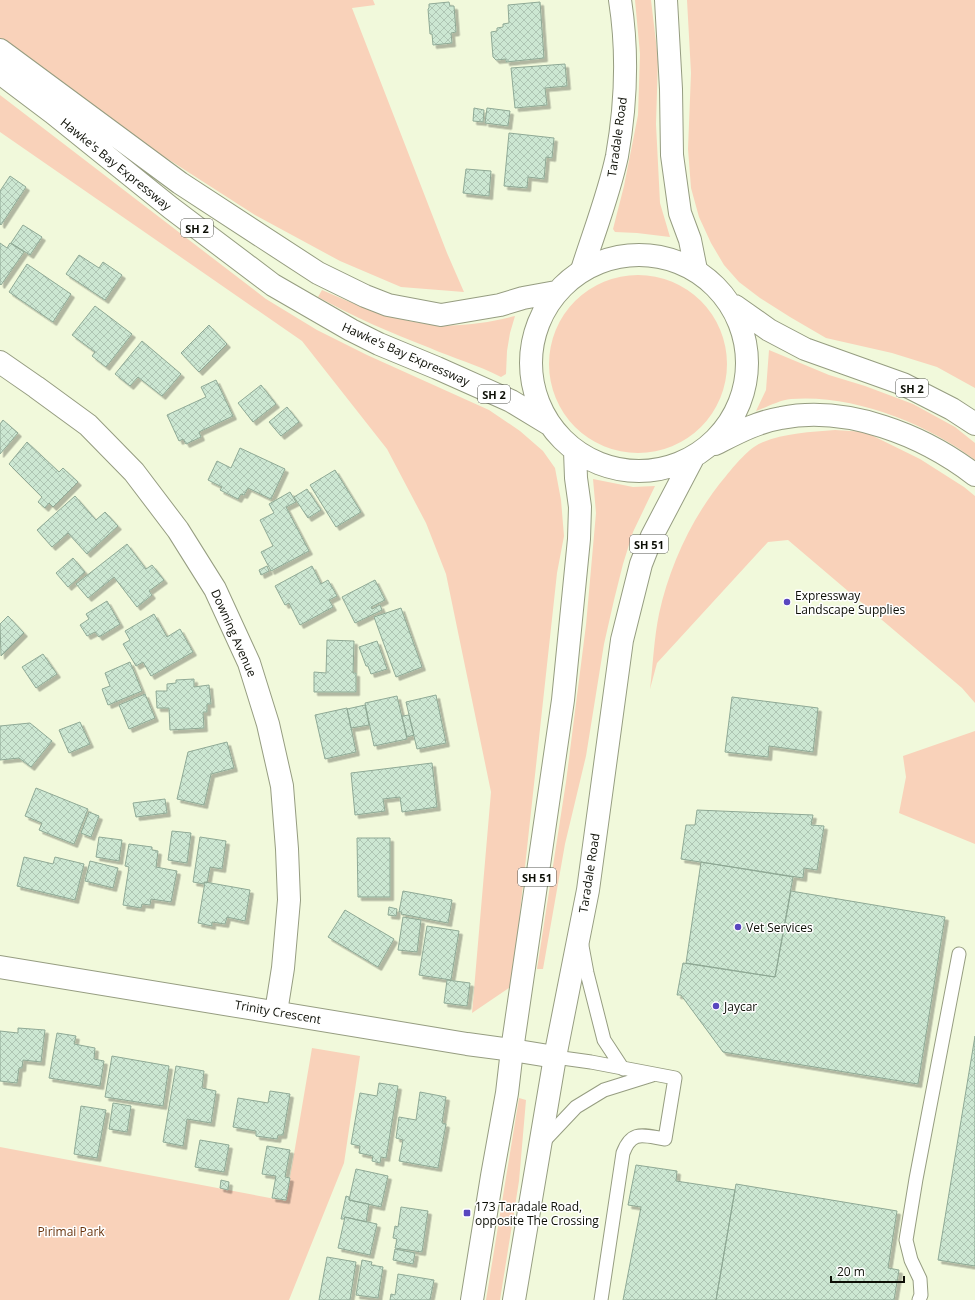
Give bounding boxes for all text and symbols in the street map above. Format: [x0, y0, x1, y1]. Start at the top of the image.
street label: Taradale Road [603, 96, 631, 178]
street label: Hawke's Bay Expressway [57, 114, 176, 215]
road number: SH 2 [181, 219, 213, 237]
street label: Hawke's Bay Expressway [339, 318, 473, 390]
road number: SH 2 [896, 379, 928, 397]
road number: SH 2 [478, 385, 510, 403]
road number: SH 51 [630, 535, 668, 553]
street label: Downing Avenue [207, 586, 261, 680]
place label: Expressway Landscape Supplies [795, 587, 905, 618]
marker: Expressway Landscape Supplies [782, 597, 792, 607]
street label: Taradale Road [574, 832, 604, 914]
road number: SH 51 [518, 868, 556, 886]
place label: Vet Services [746, 919, 813, 936]
marker: Vet Services [733, 922, 743, 932]
street label: Trinity Crescent [233, 996, 323, 1028]
place label: Jaycar [723, 998, 757, 1015]
marker: Jaycar [711, 1001, 721, 1011]
place label: 173 Taradale Road, opposite The Crossing [475, 1198, 599, 1229]
marker: 173 Taradale Road, opposite The Crossing [462, 1208, 472, 1218]
park label: Pirimai Park [37, 1223, 105, 1240]
scale bar [831, 1258, 904, 1284]
text: 20 m [837, 1263, 865, 1280]

